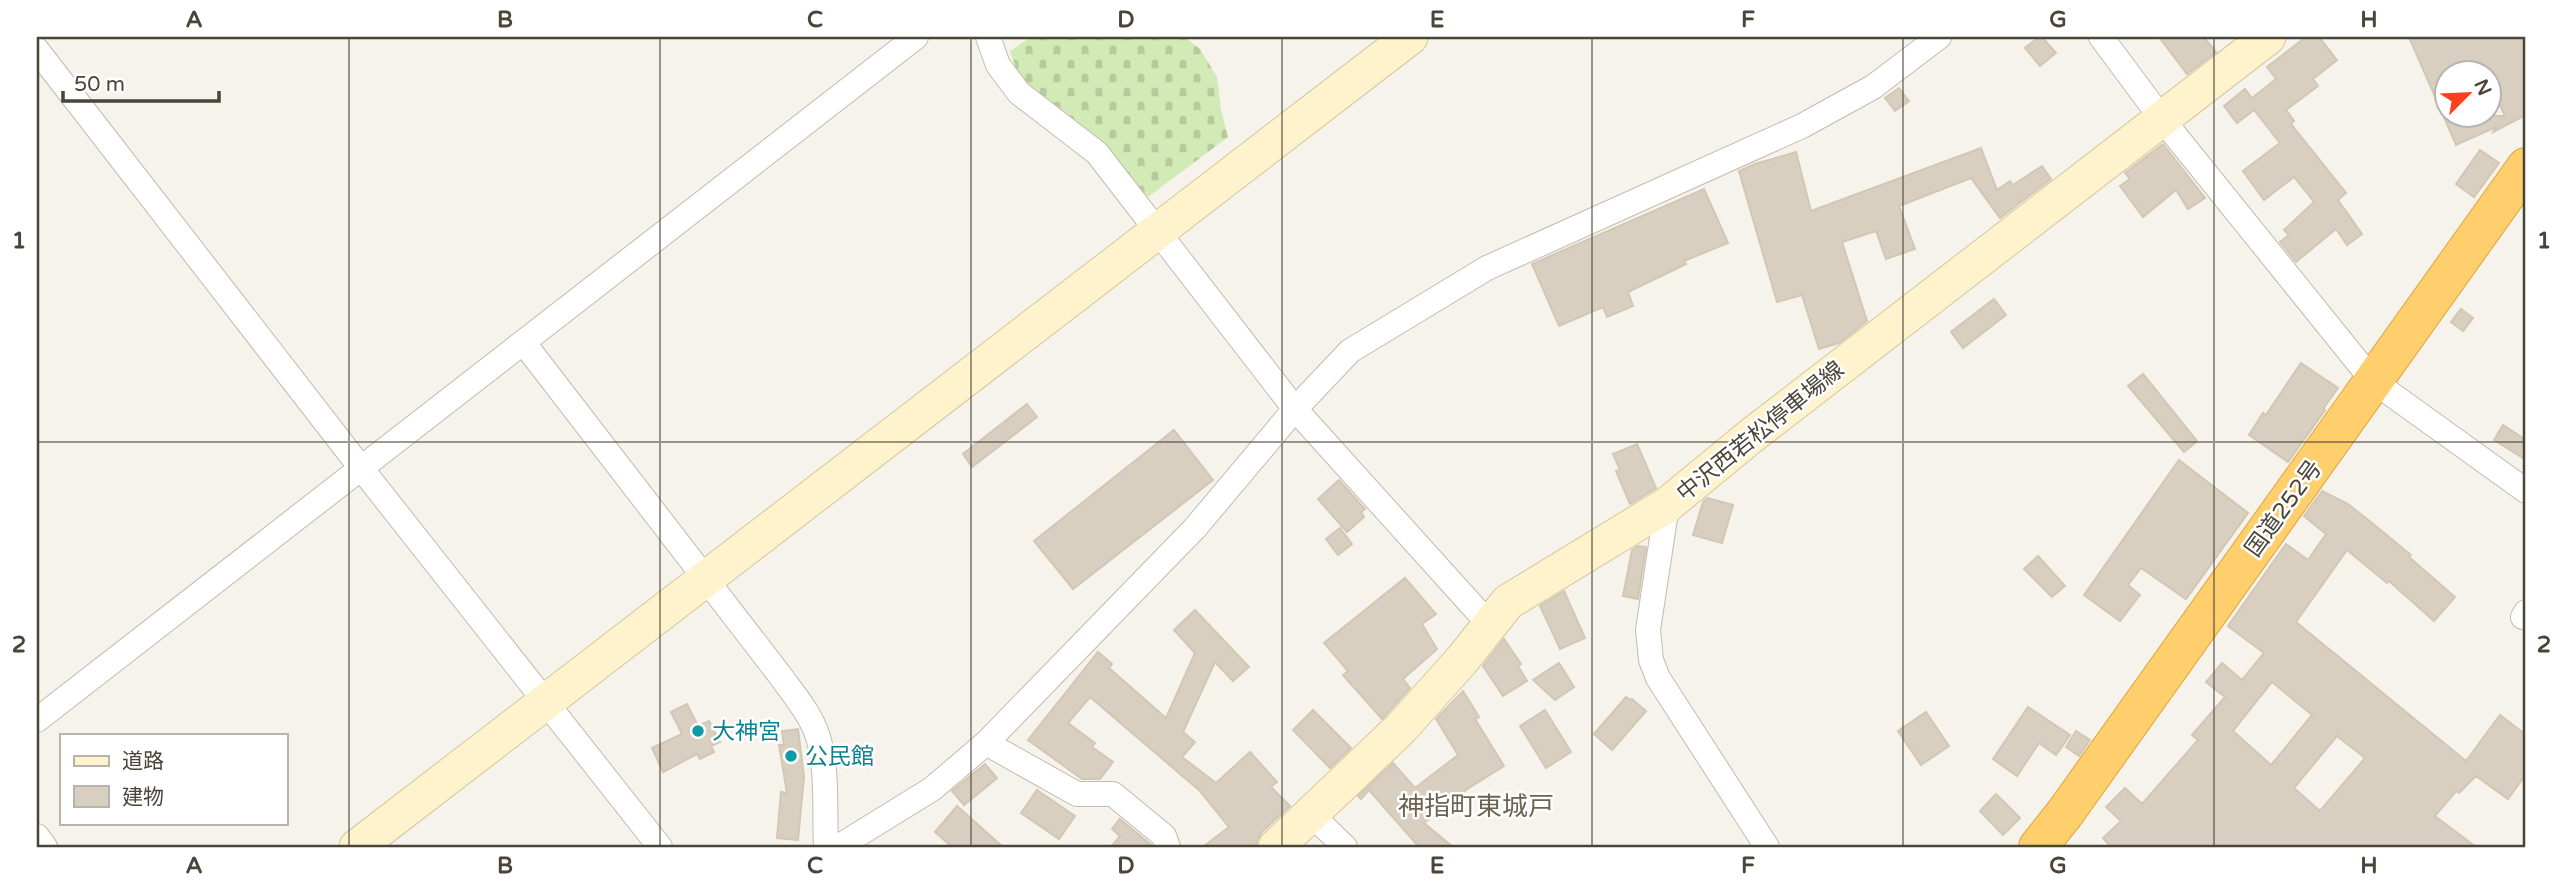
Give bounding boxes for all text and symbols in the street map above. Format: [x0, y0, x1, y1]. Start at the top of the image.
text: A [185, 6, 203, 34]
text: B [497, 6, 513, 34]
text: C [807, 6, 823, 34]
text: D [1117, 6, 1135, 34]
text: E [1430, 6, 1444, 34]
text: F [1741, 6, 1755, 34]
text: G [2049, 6, 2067, 34]
text: H [2360, 6, 2378, 34]
scale bar [63, 60, 219, 104]
north arrow [2434, 60, 2504, 130]
text: 50 m [74, 72, 125, 97]
text: N [2469, 76, 2496, 99]
text: 1 [12, 227, 26, 255]
text: 1 [2537, 227, 2551, 255]
street label: 中沢西若松停車場線 [1671, 356, 1850, 508]
street label: 国道252号 [2239, 455, 2328, 562]
text: 2 [12, 631, 26, 659]
text: 2 [2537, 631, 2551, 659]
place label: 大神宮 [712, 718, 781, 746]
marker: 大神宮 [690, 723, 706, 739]
legend [60, 734, 287, 824]
place label: 公民館 [805, 743, 874, 771]
marker: 公民館 [783, 748, 799, 764]
text: 道路 [122, 749, 164, 774]
text: 建物 [122, 785, 164, 810]
district label: 神指町東城戸 [1398, 791, 1554, 822]
text: A [185, 852, 203, 880]
text: B [497, 852, 513, 880]
text: C [807, 852, 823, 880]
text: D [1117, 852, 1135, 880]
text: E [1430, 852, 1444, 880]
text: F [1741, 852, 1755, 880]
text: G [2049, 852, 2067, 880]
text: H [2360, 852, 2378, 880]

